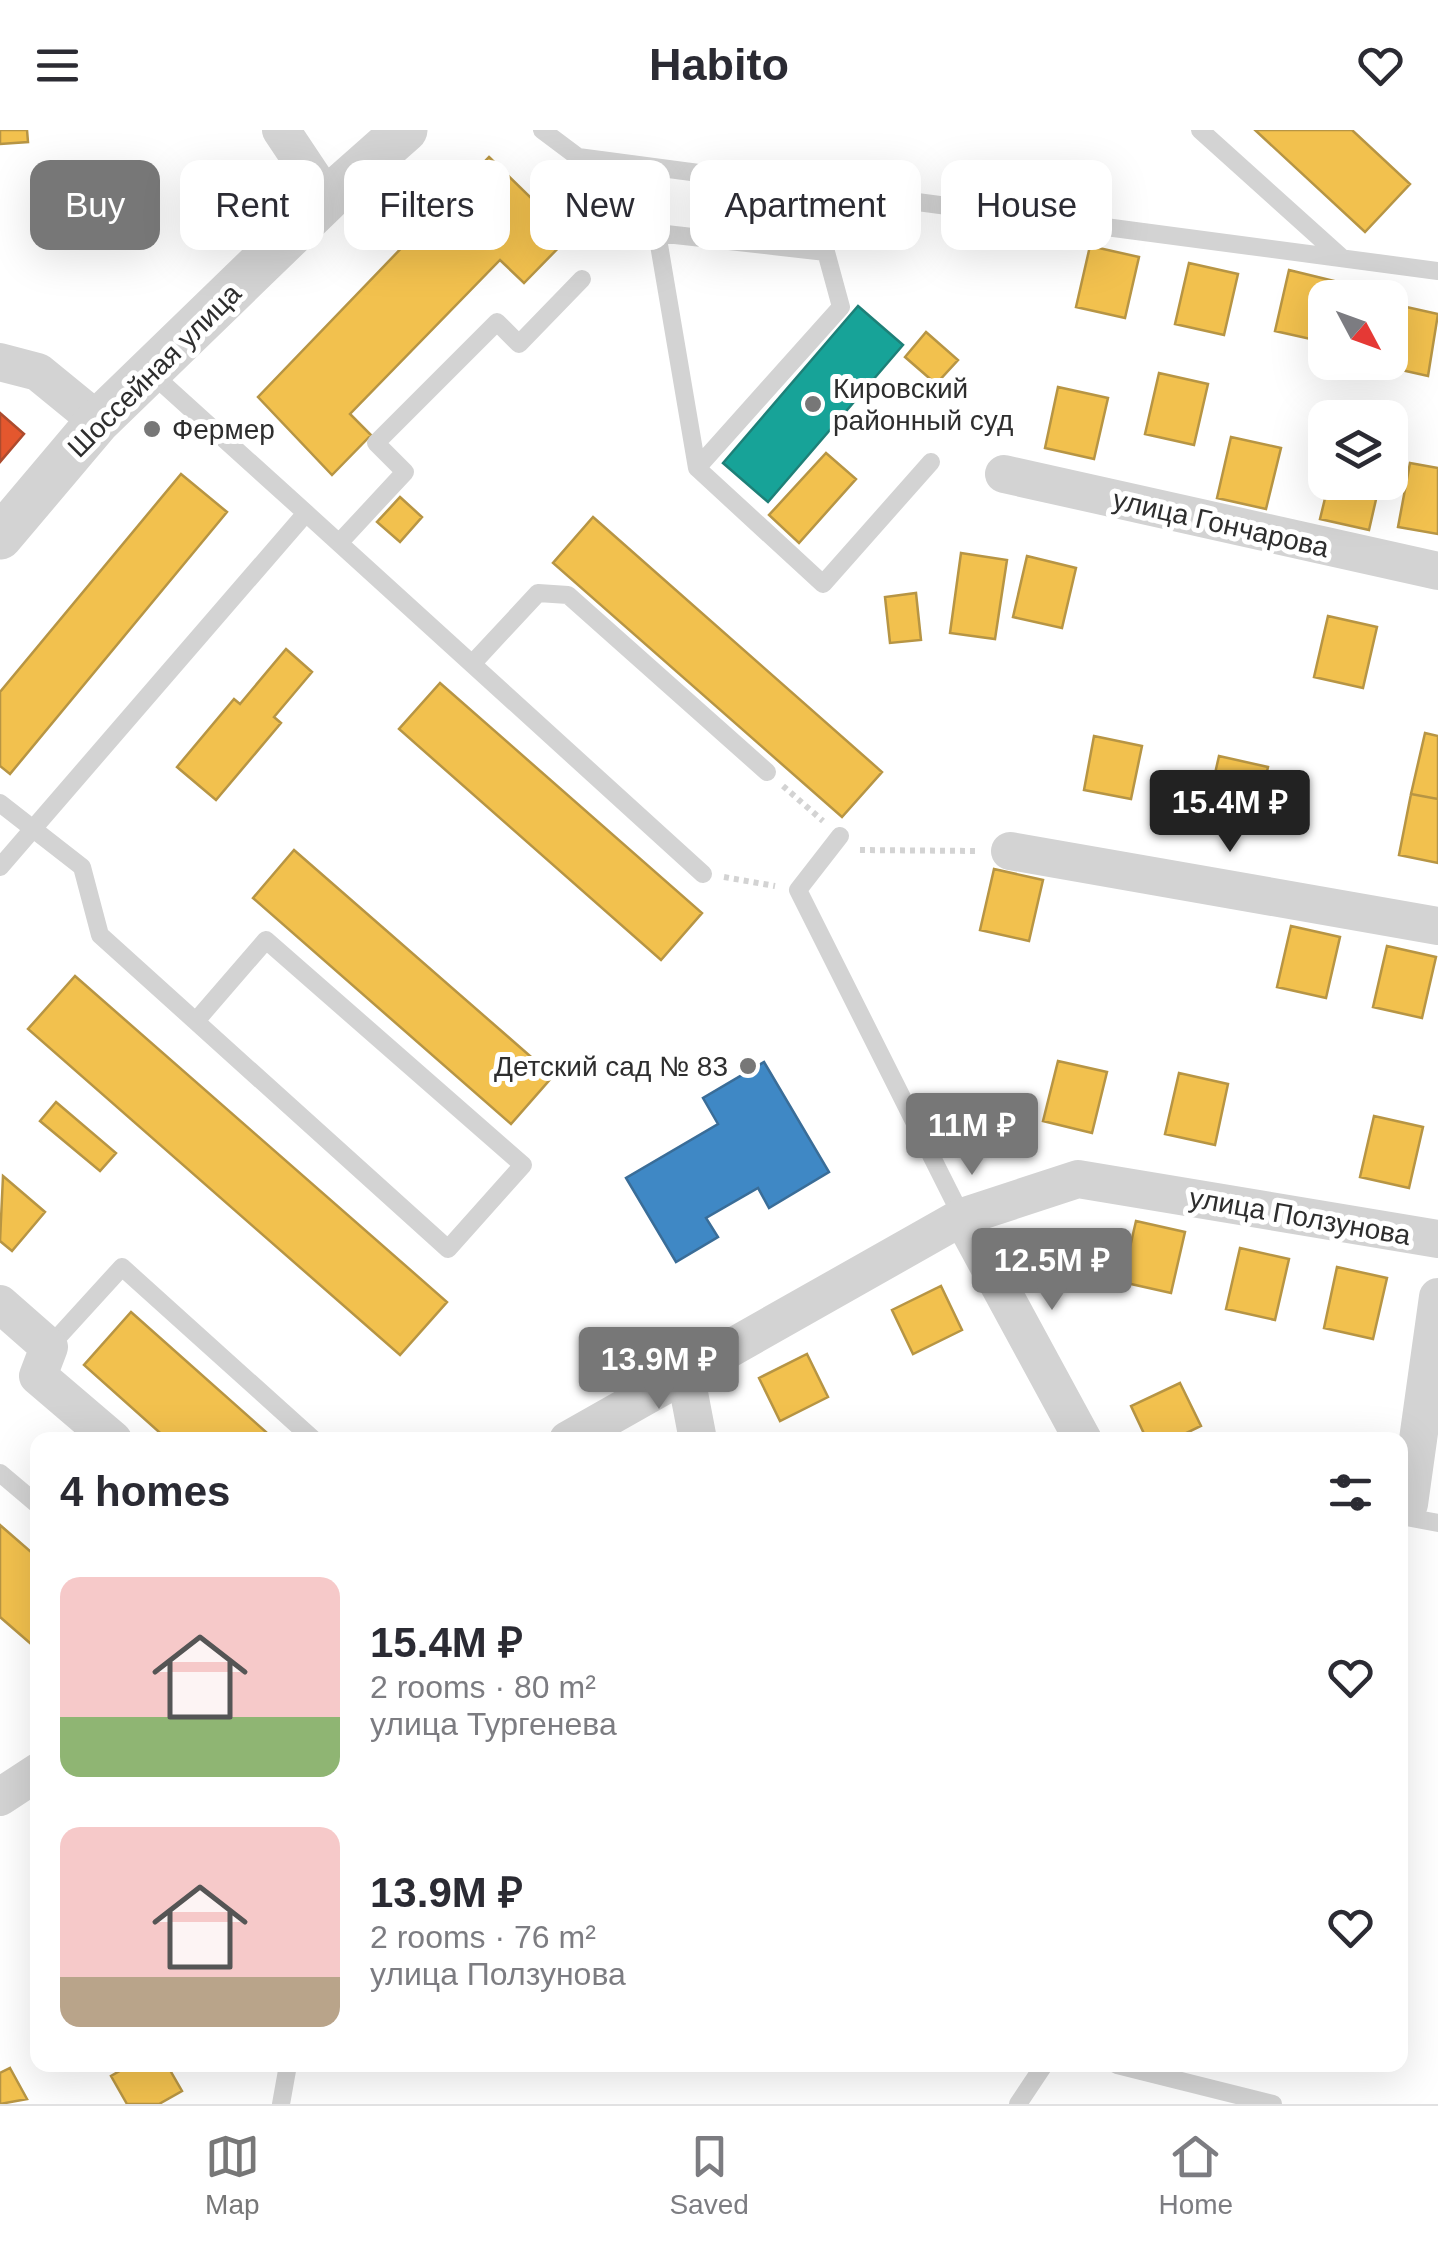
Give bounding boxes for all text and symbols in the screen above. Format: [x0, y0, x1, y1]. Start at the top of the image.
icon: menu [30, 38, 85, 93]
icon: heart [1353, 38, 1408, 93]
text: Habito [649, 39, 789, 90]
chip: Buy [30, 160, 160, 250]
chip: Rent [180, 160, 324, 250]
chip: Filters [344, 160, 510, 250]
chip: New [530, 160, 670, 250]
chip: Apartment [690, 160, 921, 250]
chip: House [941, 160, 1112, 250]
street label: Шоссейная улица [62, 277, 247, 463]
north arrow [1308, 280, 1408, 380]
map controls [1308, 280, 1408, 500]
place label: Кировский районный суд [833, 373, 1013, 436]
marker: Кировский районный суд [802, 393, 824, 415]
button: layers [1308, 400, 1408, 500]
place label: Фермер [172, 414, 275, 445]
marker: Фермер [141, 418, 163, 440]
street label: улица Гончарова [1110, 484, 1332, 563]
pin: 15.4M ₽ [1138, 770, 1322, 855]
text: 15.4M ₽ [1172, 784, 1288, 820]
place label: Детский сад № 83 [494, 1051, 728, 1082]
marker: Детский сад № 83 [737, 1055, 759, 1077]
pin: 11M ₽ [902, 1093, 1042, 1178]
text: 11M ₽ [928, 1107, 1016, 1143]
street label: улица Ползунова [1187, 1182, 1413, 1251]
pin: 12.5M ₽ [960, 1228, 1144, 1313]
text: 12.5M ₽ [994, 1242, 1110, 1278]
pin: 13.9M ₽ [567, 1327, 751, 1412]
text: 13.9M ₽ [601, 1341, 717, 1377]
icon: filters [1323, 1465, 1378, 1520]
text: 4 homes [60, 1468, 230, 1515]
icon: home [140, 1617, 260, 1737]
text: 15.4M ₽ [370, 1619, 523, 1666]
icon: heart [1323, 1650, 1378, 1705]
text: 2 rooms · 80 m² [370, 1669, 596, 1705]
text: улица Тургенева [370, 1706, 617, 1742]
icon: home [140, 1867, 260, 1987]
text: 13.9M ₽ [370, 1869, 523, 1916]
icon: heart [1323, 1900, 1378, 1955]
text: 2 rooms · 76 m² [370, 1919, 596, 1955]
text: улица Ползунова [370, 1956, 626, 1992]
tab: Map [205, 2129, 260, 2221]
tab: Saved [669, 2129, 749, 2221]
tab: Home [1158, 2129, 1233, 2221]

